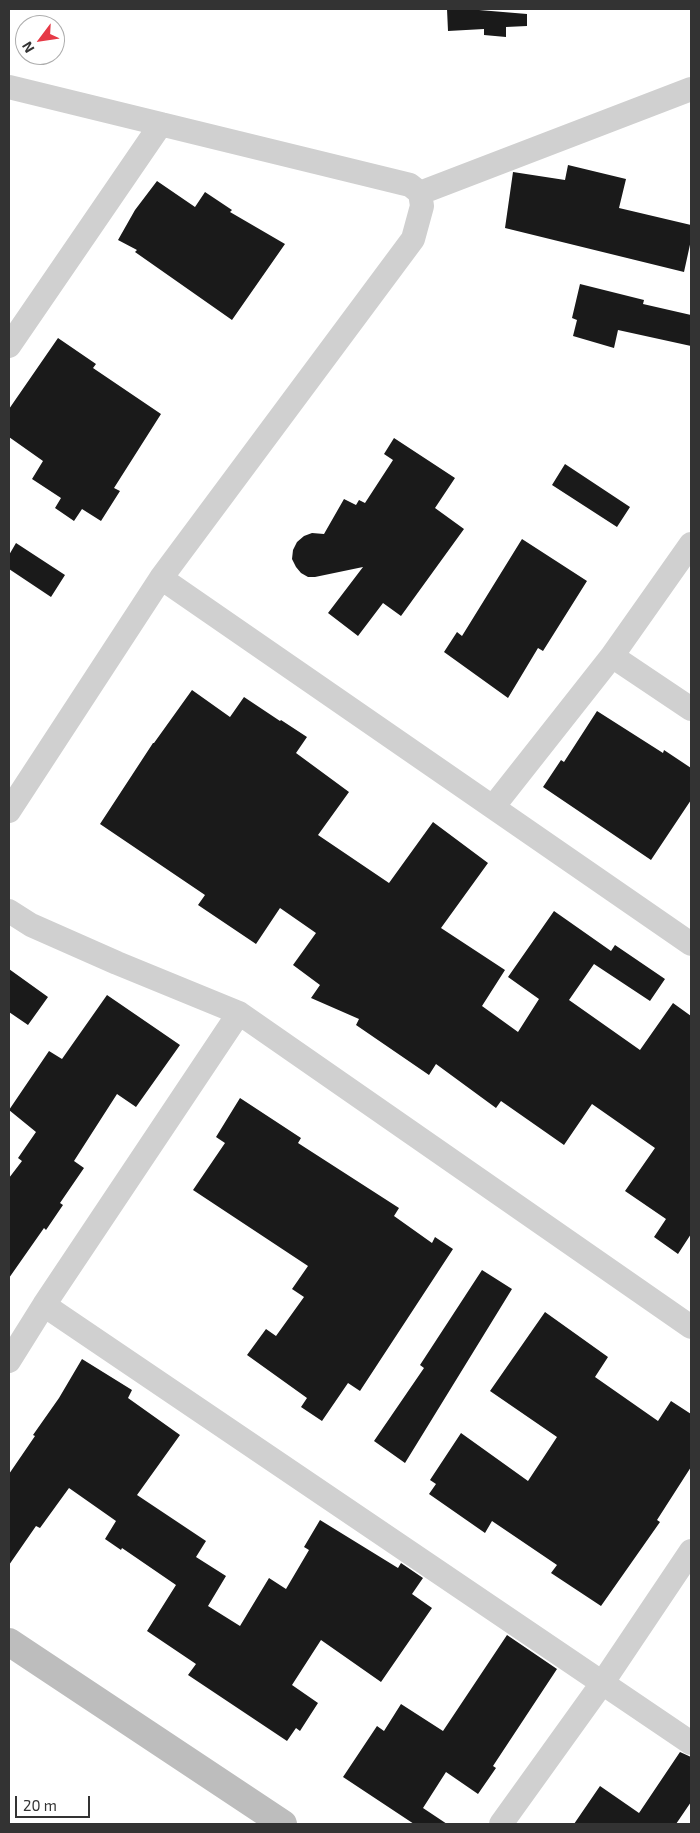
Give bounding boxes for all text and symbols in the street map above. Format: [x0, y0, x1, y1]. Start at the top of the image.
north arrow [15, 15, 65, 65]
text: N [18, 39, 37, 56]
scale bar [18, 1786, 92, 1818]
text: 20 m [23, 1796, 57, 1814]

